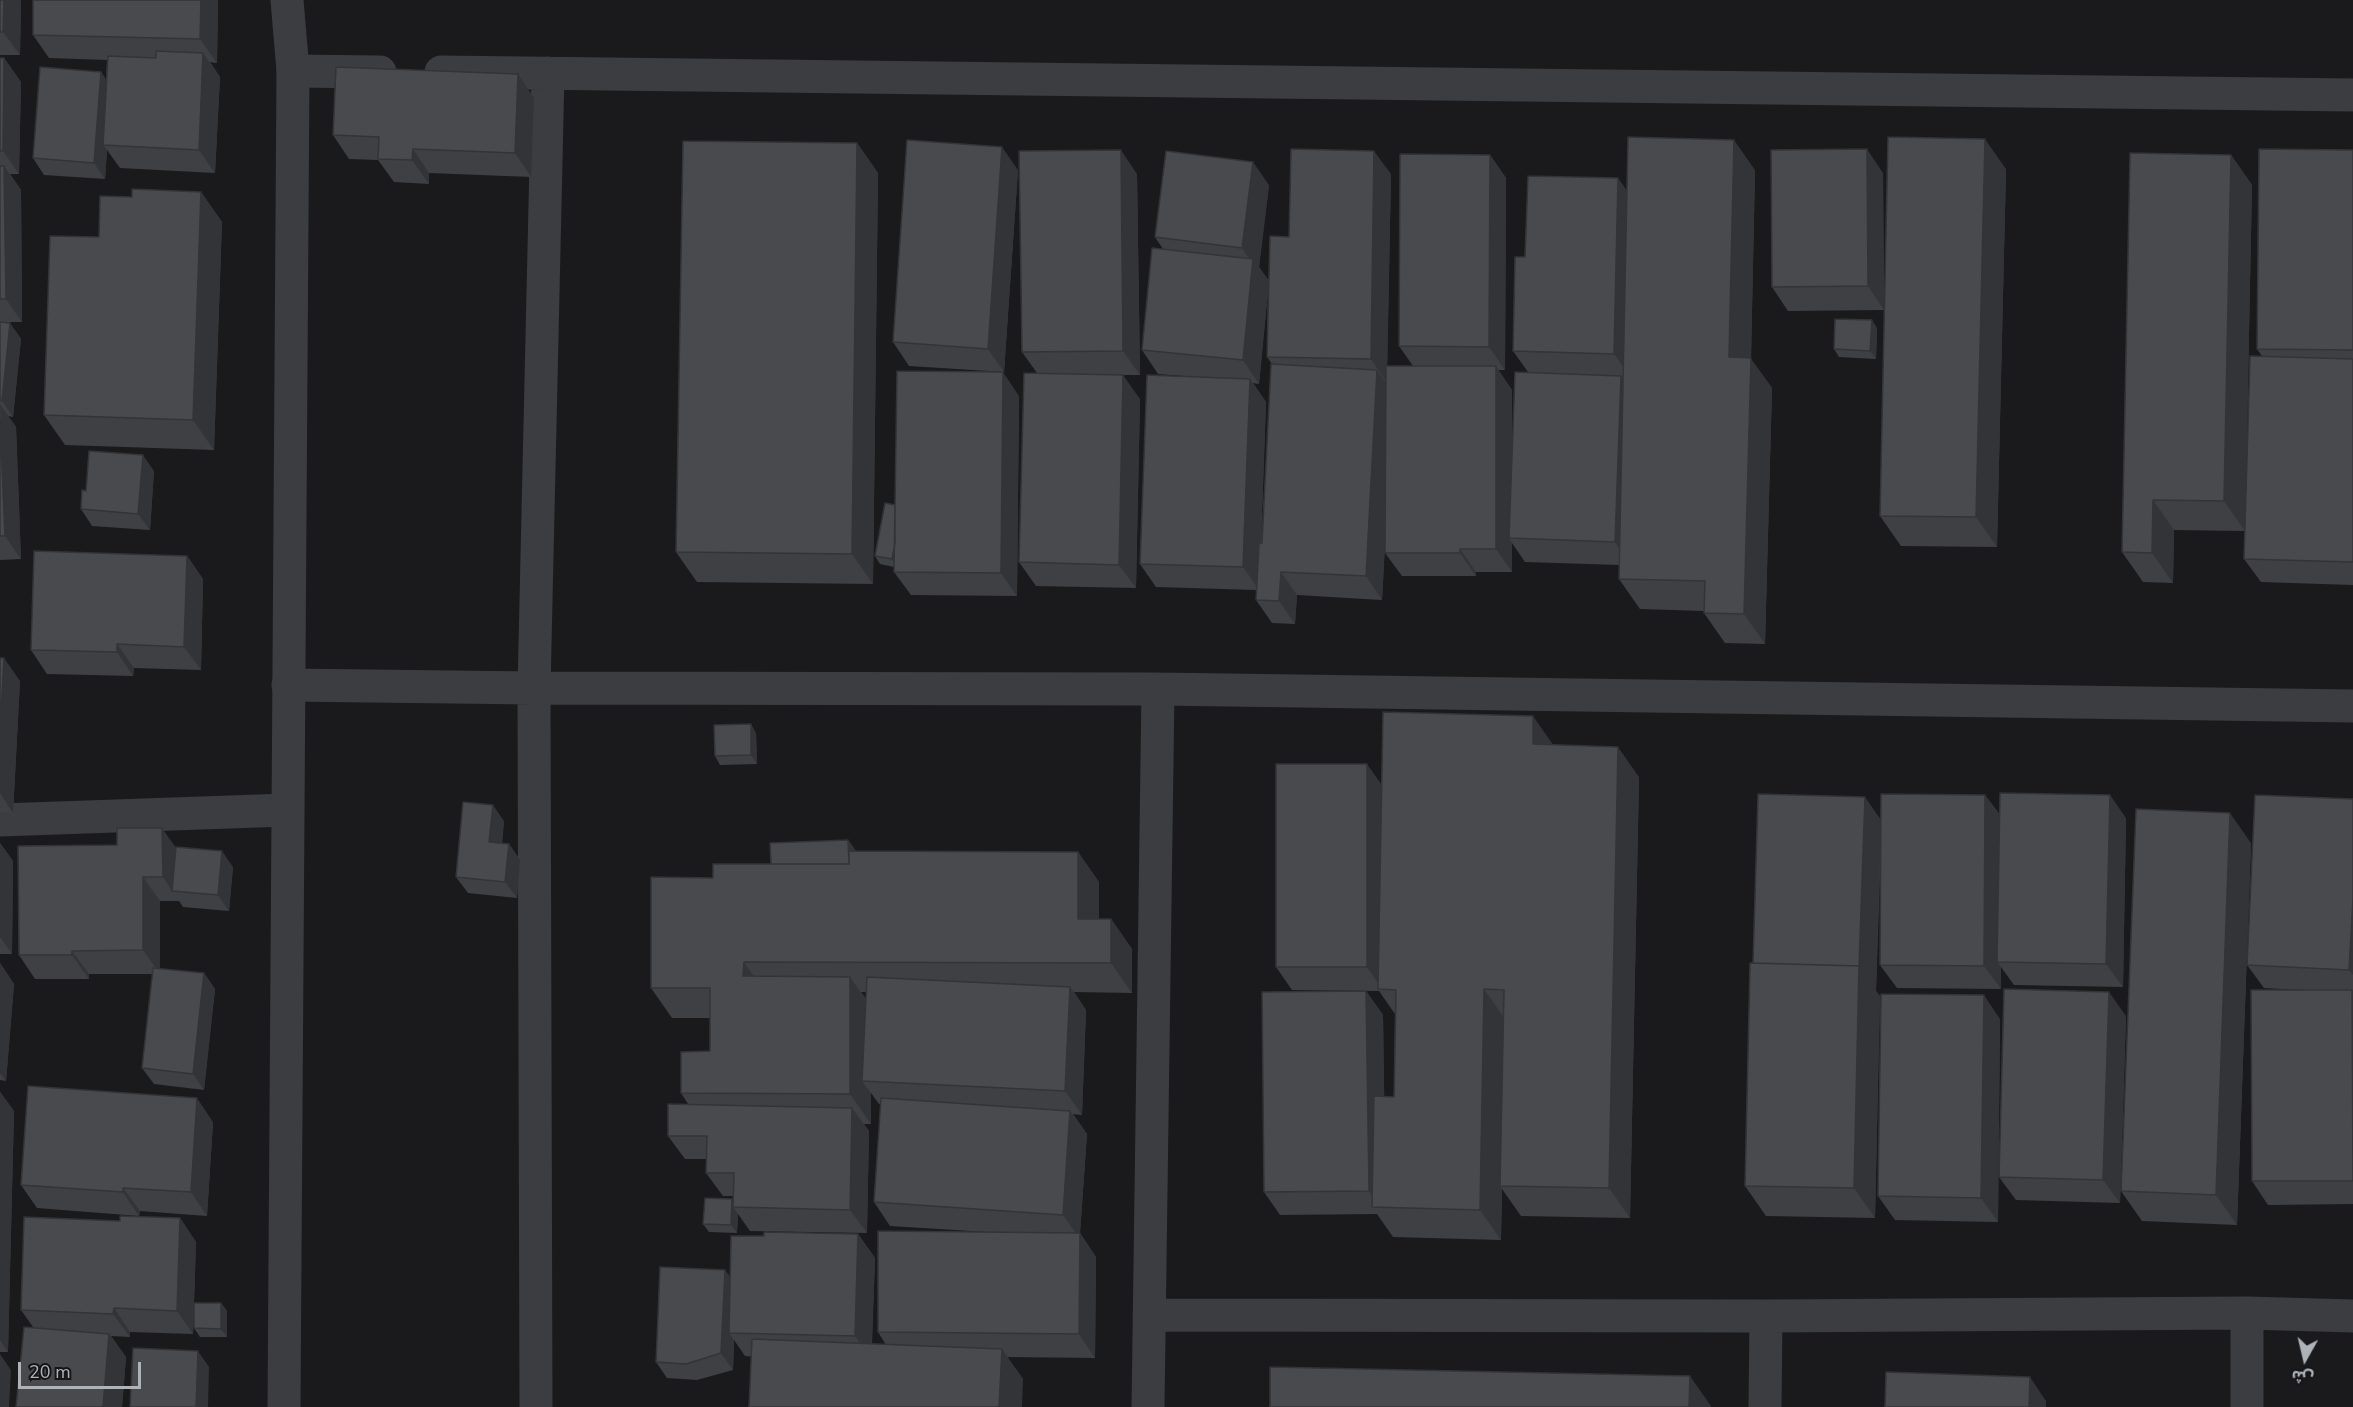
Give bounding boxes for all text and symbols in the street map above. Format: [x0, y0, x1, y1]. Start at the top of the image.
north arrow [2275, 1329, 2335, 1389]
scale bar [21, 1350, 144, 1388]
text: 20 m [29, 1360, 71, 1384]
text: ش [2290, 1364, 2315, 1389]

